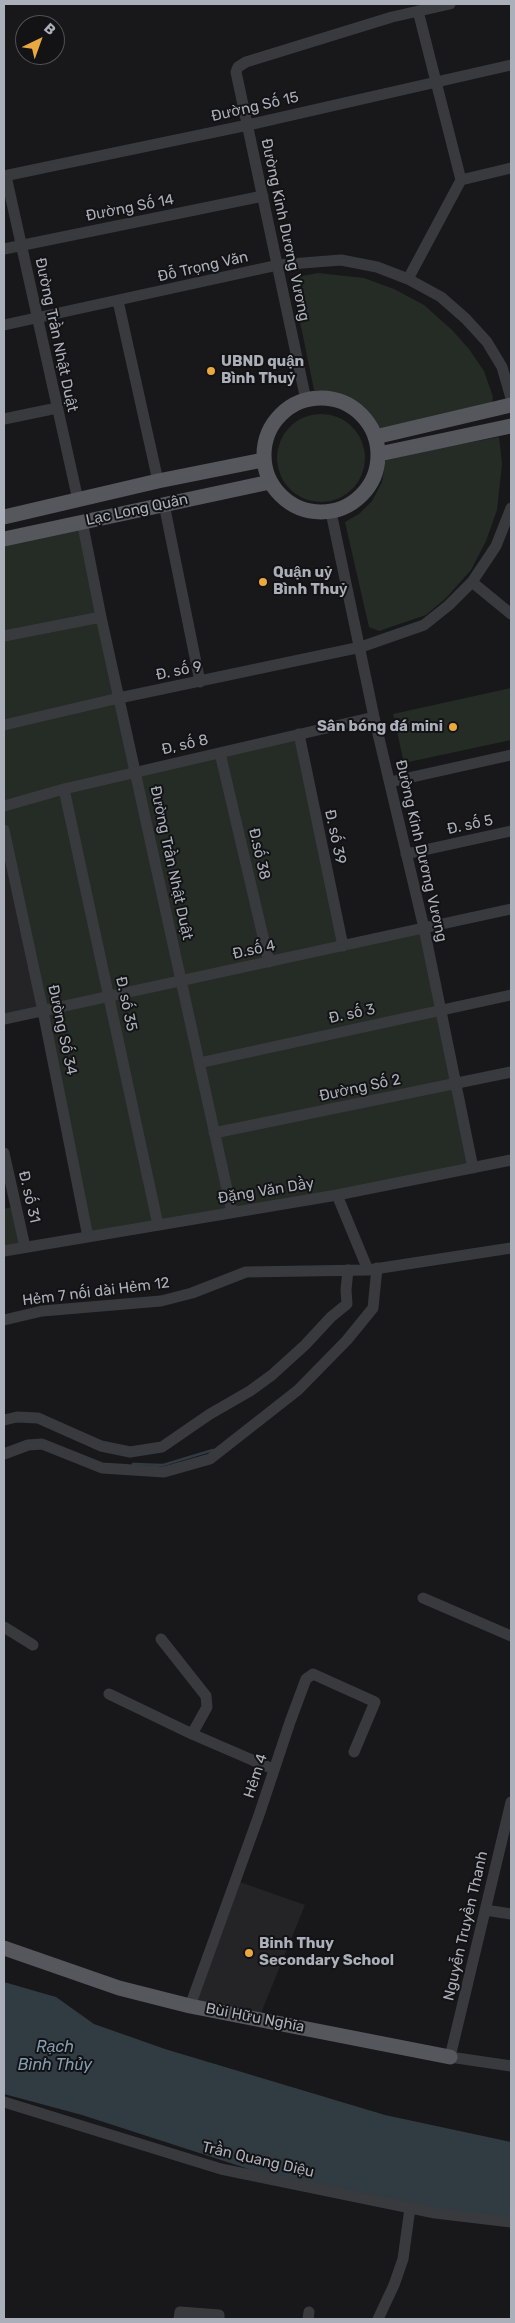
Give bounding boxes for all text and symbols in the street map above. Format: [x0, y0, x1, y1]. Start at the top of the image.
north arrow [15, 15, 65, 65]
text: B [40, 20, 59, 39]
street label: Đường Số 15 [210, 88, 300, 126]
street label: Đường Kinh Dương Vương [257, 137, 313, 323]
street label: Đường Số 14 [84, 191, 176, 225]
street label: Đỗ Trọng Văn [156, 248, 250, 286]
street label: Đường Trần Nhật Duật [31, 256, 81, 414]
place label: UBND quận Bình Thuỷ [221, 353, 304, 388]
marker: UBND quận Bình Thuỷ [205, 365, 217, 377]
street label: Lạc Long Quân [84, 490, 190, 530]
place label: Quận uỷ Bình Thuỷ [273, 564, 347, 599]
marker: Quận uỷ Bình Thuỷ [257, 576, 269, 588]
street label: Đ. số 9 [154, 658, 204, 684]
place label: Sân bóng đá mini [317, 718, 443, 736]
marker: Sân bóng đá mini [447, 721, 459, 733]
street label: Đ, số 8 [160, 731, 210, 759]
street label: Đường Kinh Dương Vương [391, 758, 451, 944]
street label: Đường Trần Nhật Duật [146, 784, 196, 942]
street label: Đ. số 39 [320, 808, 350, 866]
street label: Đ. số 5 [445, 811, 495, 839]
street label: Đ.số 38 [244, 826, 274, 882]
street label: Đ.số 4 [231, 937, 277, 963]
street label: Đ. số 35 [111, 975, 141, 1033]
street label: Đường Số 34 [44, 983, 80, 1077]
street label: Đ. số 3 [327, 1000, 377, 1028]
street label: Đường Số 2 [318, 1071, 402, 1105]
street label: Đ. số 31 [14, 1169, 44, 1225]
street label: Đặng Văn Dầy [217, 1175, 315, 1207]
street label: Hẻm 7 nối dài Hẻm 12 [21, 1274, 171, 1310]
street label: Hẻm 4 [240, 1752, 272, 1800]
street label: Nguyễn Truyền Thanh [440, 1849, 492, 2003]
place label: Binh Thuy Secondary School [259, 1935, 394, 1970]
marker: Binh Thuy Secondary School [243, 1947, 255, 1959]
street label: Bùi Hữu Nghĩa [204, 2000, 306, 2036]
water label: Rạch Bình Thủy [18, 2037, 92, 2075]
street label: Trần Quang Diệu [200, 2138, 316, 2182]

